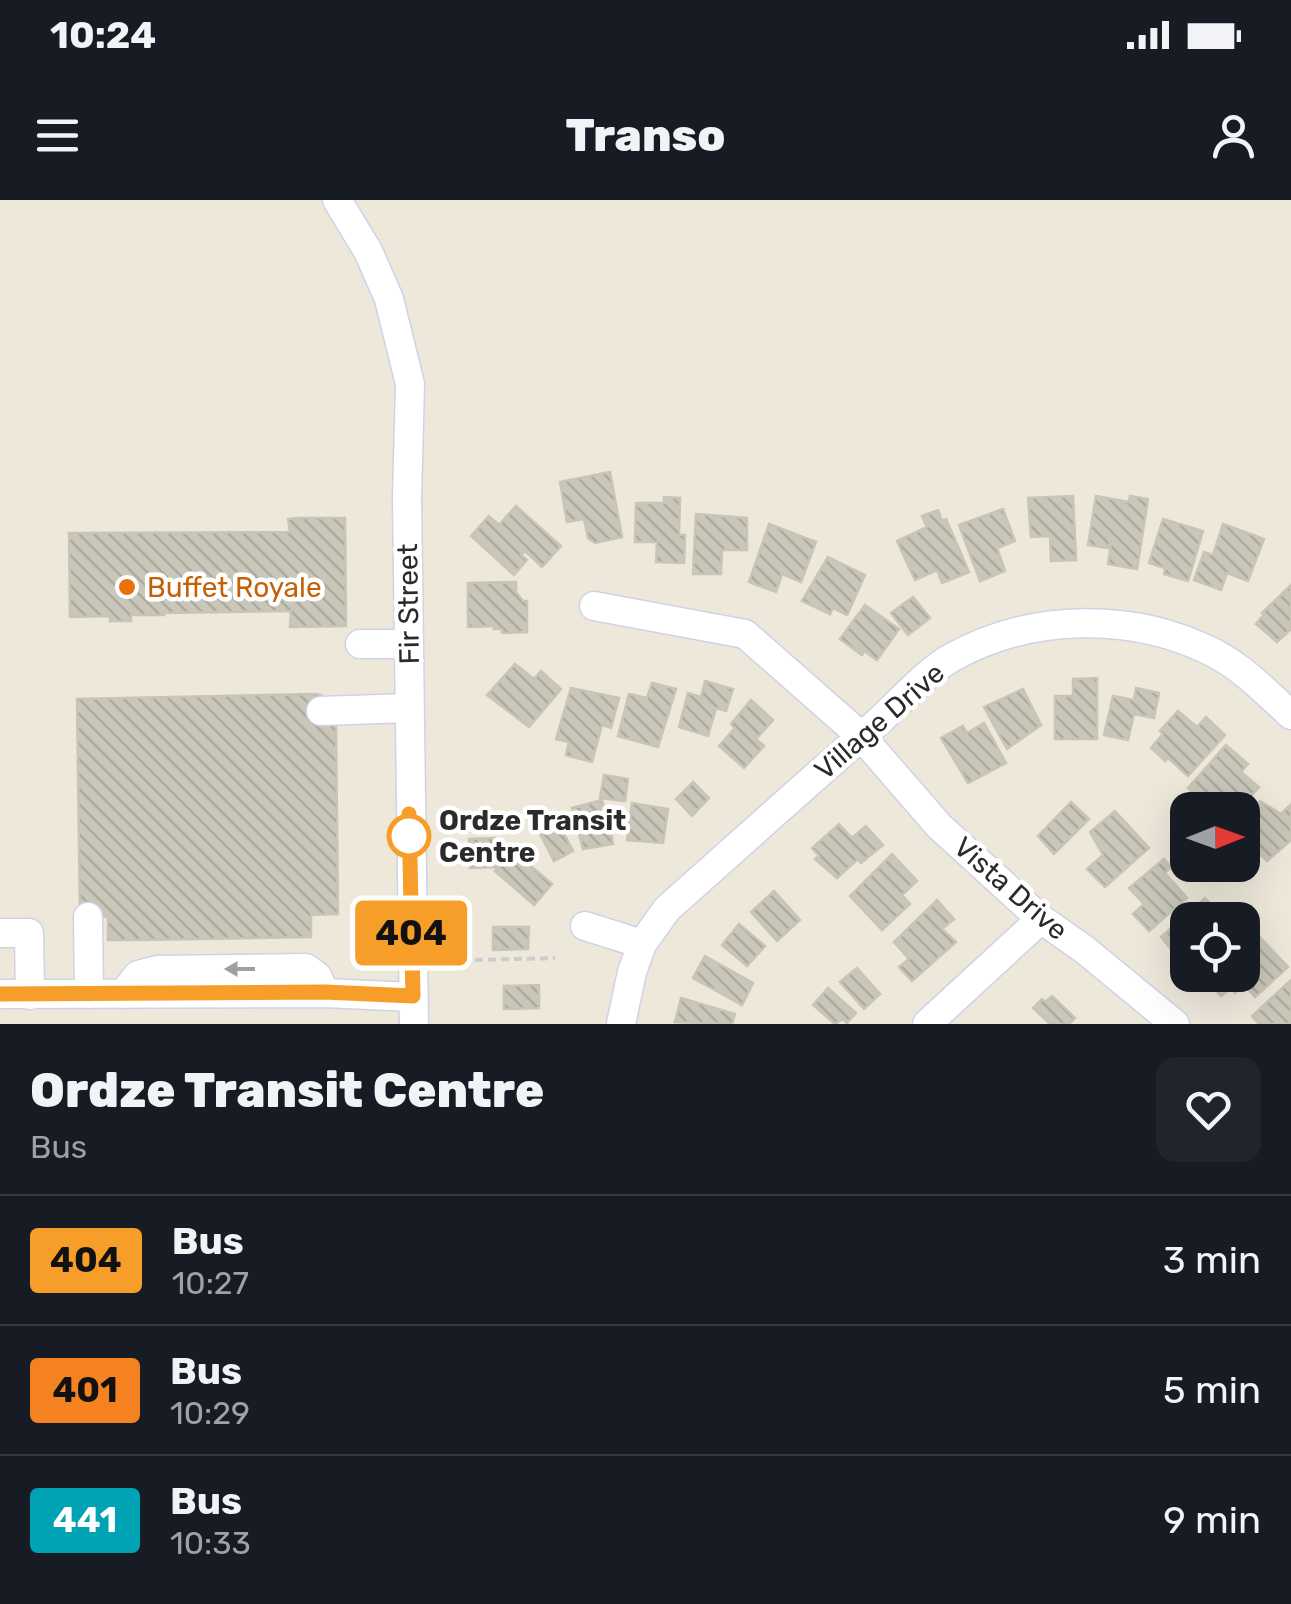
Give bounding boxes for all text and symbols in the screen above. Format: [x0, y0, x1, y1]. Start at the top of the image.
text: 10:24 [50, 12, 156, 58]
icon: menu [30, 108, 85, 163]
icon: person [1206, 108, 1261, 163]
text: Transo [566, 109, 725, 162]
street label: Fir Street [391, 543, 426, 665]
place label: Buffet Royale [147, 571, 322, 604]
marker: Buffet Royale [116, 576, 138, 598]
street label: Village Drive [808, 656, 951, 787]
north arrow [1170, 792, 1260, 882]
map controls [1170, 792, 1260, 992]
place label: Ordze Transit Centre [439, 804, 626, 869]
marker: Ordze Transit Centre [388, 815, 430, 857]
street label: Vista Drive [947, 830, 1074, 947]
line badge: 404 [354, 900, 468, 966]
button: locate [1170, 902, 1260, 992]
text: 404 [375, 912, 447, 954]
one-way arrow [223, 961, 255, 977]
button: heart [1156, 1057, 1261, 1162]
text: Ordze Transit Centre [30, 1062, 544, 1119]
text: Bus [30, 1128, 87, 1166]
text: Bus [172, 1218, 244, 1264]
text: 3 min [1163, 1237, 1261, 1283]
text: 404 [50, 1239, 122, 1281]
text: 10:27 [172, 1264, 249, 1302]
text: Bus [170, 1348, 242, 1394]
text: 5 min [1163, 1367, 1261, 1413]
text: 401 [52, 1369, 118, 1411]
text: 10:29 [170, 1394, 250, 1432]
text: Bus [170, 1478, 242, 1524]
text: 9 min [1163, 1497, 1261, 1543]
text: 441 [53, 1499, 117, 1541]
text: 10:33 [170, 1524, 251, 1562]

